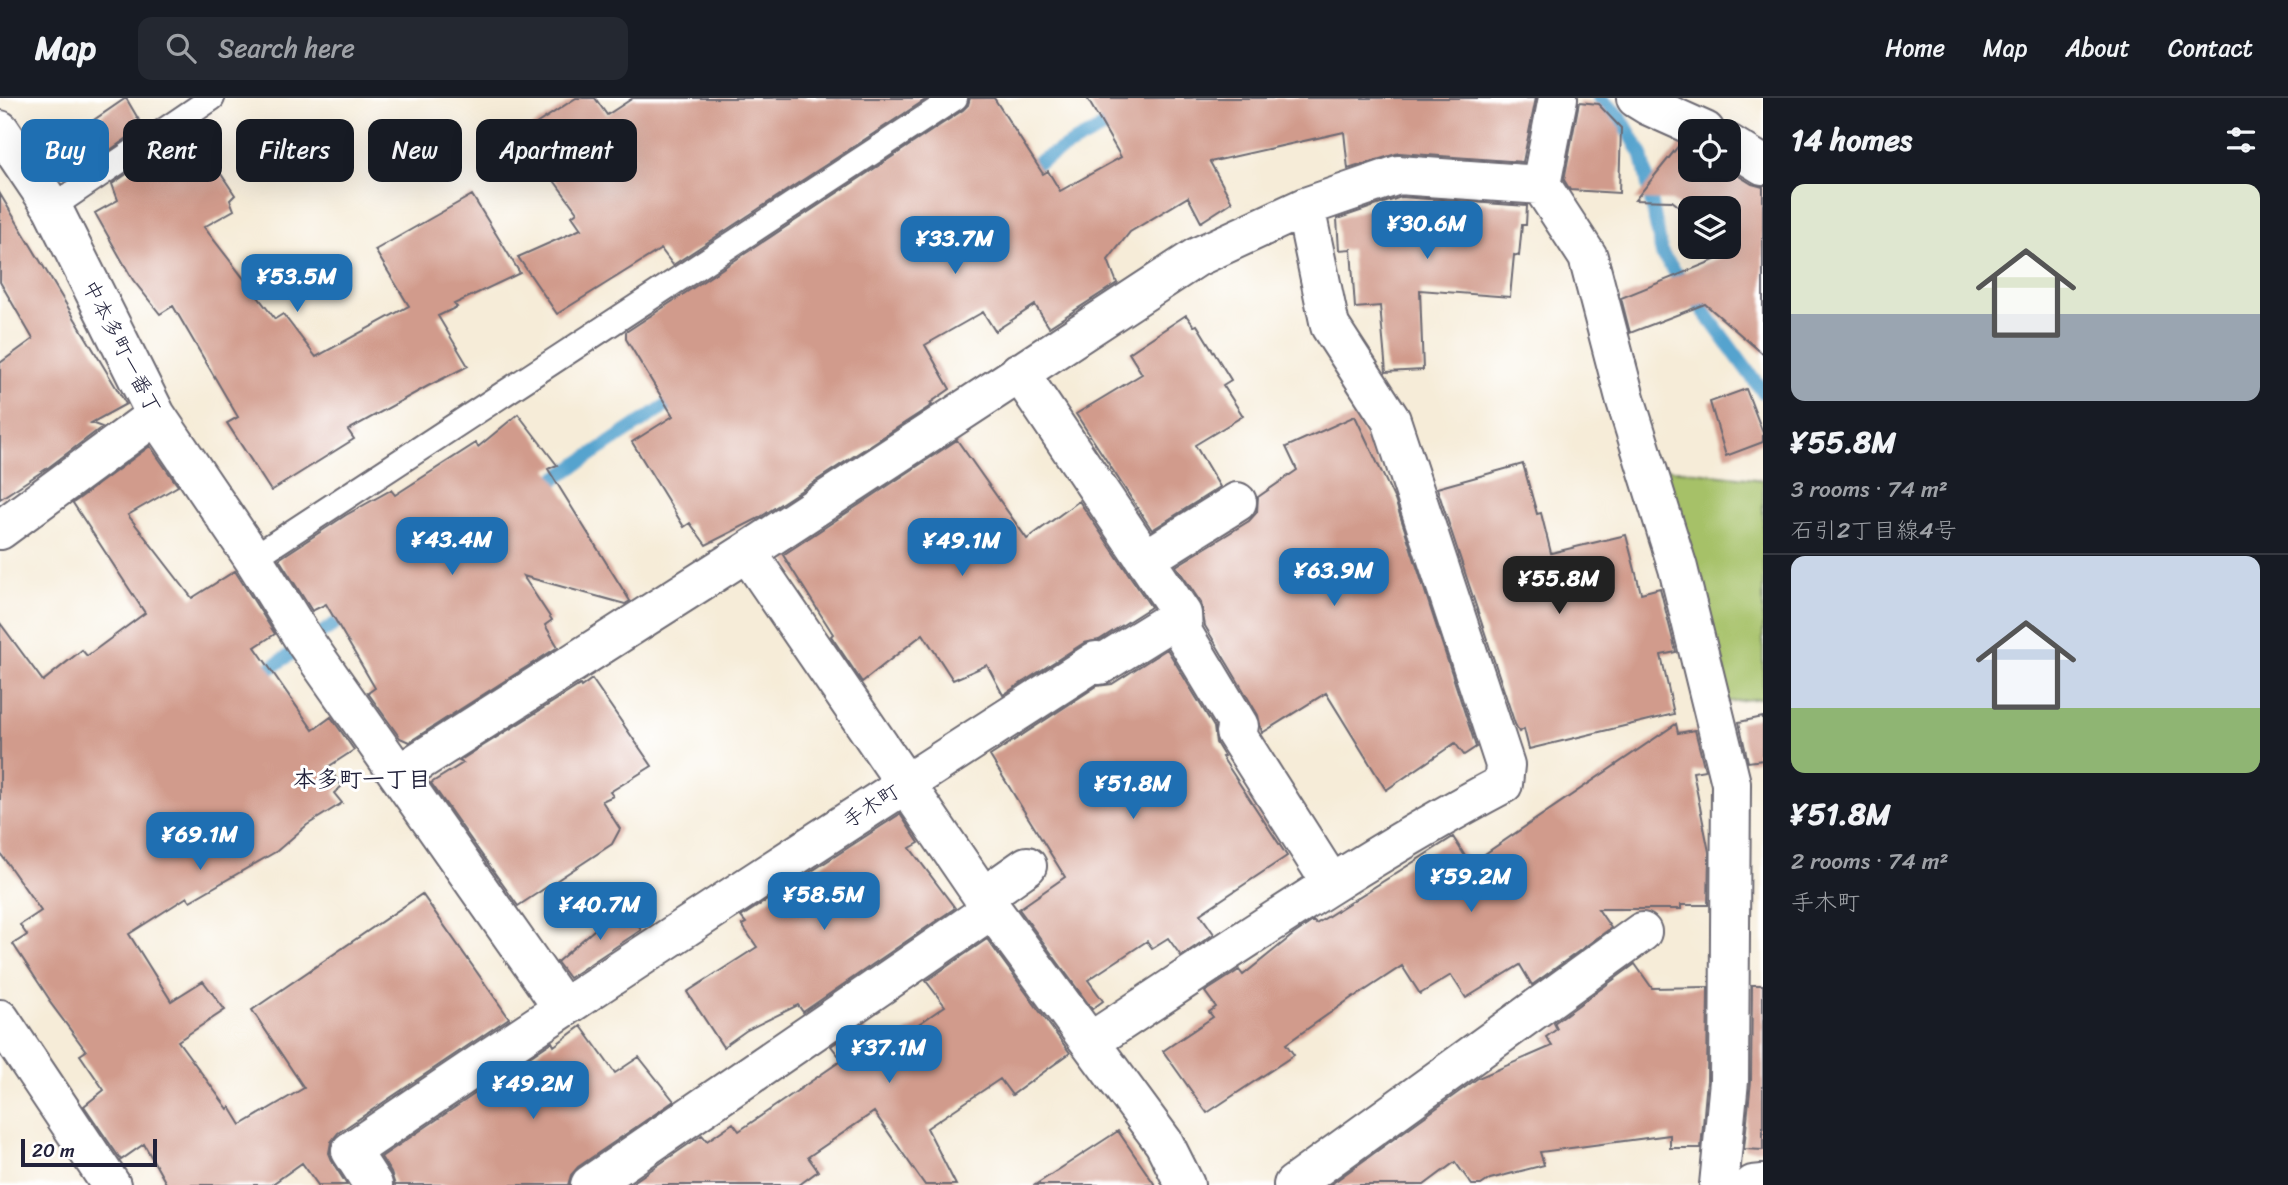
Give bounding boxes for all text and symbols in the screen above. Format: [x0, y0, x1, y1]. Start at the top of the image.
search box [138, 17, 628, 80]
text: Map [35, 19, 96, 77]
text: Search here [218, 25, 355, 71]
text: Home [1885, 27, 1945, 69]
text: Map [1983, 27, 2027, 69]
text: About [2065, 27, 2130, 69]
text: Contact [2168, 27, 2253, 69]
icon: search [162, 29, 200, 67]
text: 14 homes [1791, 113, 1912, 167]
chip: Buy [21, 119, 109, 182]
chip: Rent [123, 119, 222, 182]
chip: Filters [236, 119, 354, 182]
chip: New [368, 119, 462, 182]
chip: Apartment [476, 119, 637, 182]
map controls [1678, 119, 1741, 259]
button: locate [1678, 119, 1741, 182]
icon: filters [2222, 121, 2260, 159]
button: layers [1678, 196, 1741, 259]
pin: ¥30.6M [1370, 202, 1484, 261]
text: ¥30.6M [1388, 203, 1466, 244]
pin: ¥33.7M [898, 216, 1012, 276]
text: ¥33.7M [917, 218, 993, 259]
icon: home [1963, 230, 2089, 356]
pin: ¥53.5M [240, 254, 354, 314]
text: ¥53.5M [257, 256, 337, 297]
street label: 中本多町一番丁 [72, 273, 172, 421]
text: ¥55.8M [1791, 415, 1896, 469]
text: 3 rooms · 74 m² [1791, 469, 1948, 510]
text: 石引2丁目線4号 [1791, 510, 1957, 551]
pin: ¥43.4M [395, 518, 509, 577]
pin: ¥49.1M [905, 518, 1019, 578]
text: ¥43.4M [412, 519, 492, 560]
text: ¥49.1M [924, 520, 1000, 561]
pin: ¥63.9M [1277, 548, 1391, 608]
text: ¥63.9M [1295, 550, 1373, 591]
pin: ¥55.8M [1502, 556, 1616, 616]
text: ¥55.8M [1519, 558, 1599, 599]
icon: home [1963, 602, 2089, 728]
district label: 本多町一丁目 [293, 759, 431, 800]
pin: ¥51.8M [1076, 762, 1190, 821]
text: ¥51.8M [1095, 763, 1171, 804]
street label: 手木町 [834, 773, 908, 839]
text: ¥51.8M [1791, 787, 1890, 841]
pin: ¥69.1M [143, 812, 257, 872]
text: ¥69.1M [162, 814, 238, 855]
text: 2 rooms · 74 m² [1791, 841, 1948, 882]
pin: ¥59.2M [1414, 854, 1528, 914]
text: ¥59.2M [1431, 856, 1511, 897]
pin: ¥58.5M [767, 872, 881, 932]
text: ¥58.5M [784, 874, 864, 915]
pin: ¥40.7M [543, 882, 657, 942]
text: 手木町 [1791, 882, 1860, 923]
text: ¥40.7M [560, 884, 640, 925]
pin: ¥37.1M [832, 1026, 946, 1085]
text: ¥37.1M [852, 1027, 926, 1068]
pin: ¥49.2M [476, 1062, 590, 1121]
text: ¥49.2M [493, 1063, 573, 1104]
text: 20 m [32, 1134, 75, 1167]
scale bar [21, 1136, 158, 1168]

